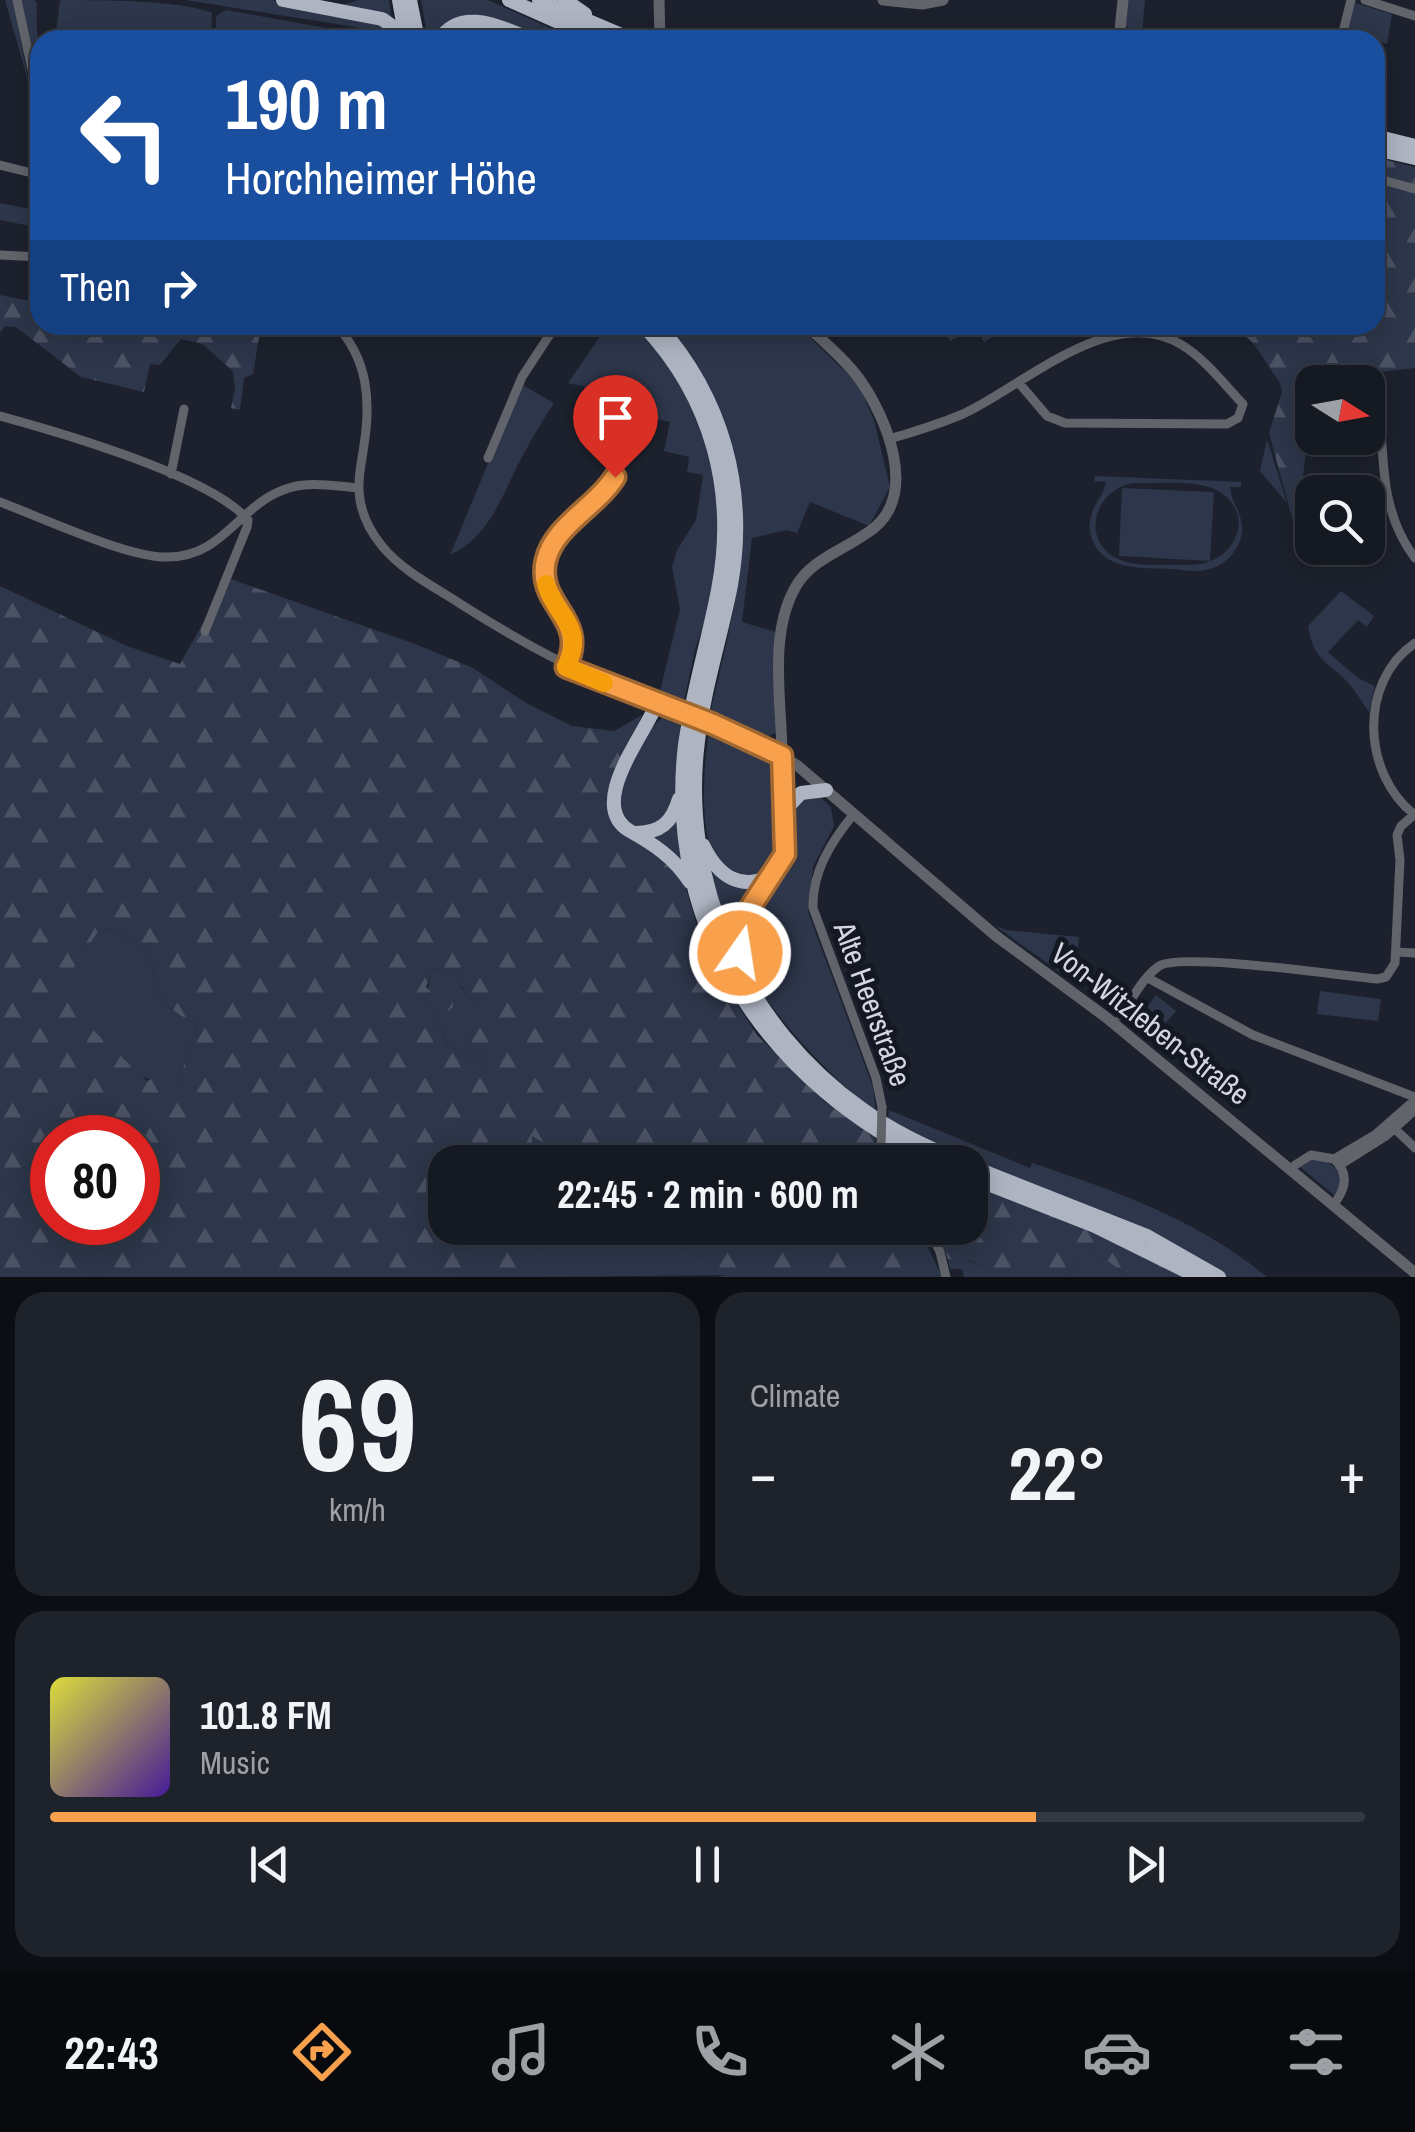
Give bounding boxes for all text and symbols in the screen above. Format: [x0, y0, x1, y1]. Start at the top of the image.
text: 190 m [225, 57, 388, 151]
icon: left [60, 70, 190, 200]
text: Horchheimer Höhe [225, 147, 537, 208]
icon: right [151, 260, 206, 315]
text: Then [60, 262, 131, 313]
north arrow [1295, 365, 1385, 455]
map controls [1295, 365, 1385, 565]
pin [573, 375, 658, 478]
icon: arrive [588, 390, 643, 445]
button: search [1295, 475, 1385, 565]
position arrow [688, 901, 792, 1005]
street label: Alte Heerstraße [824, 915, 921, 1091]
street label: Von-Witzleben-Straße [1043, 933, 1258, 1113]
speed limit sign: 80 [30, 1115, 160, 1245]
text: 22:45 · 2 min · 600 m [557, 1169, 859, 1220]
text: 69 [298, 1335, 417, 1511]
text: Climate [750, 1374, 840, 1417]
text: 22° [1008, 1422, 1107, 1523]
text: − [750, 1436, 776, 1510]
text: + [1339, 1436, 1365, 1510]
text: km/h [329, 1488, 386, 1531]
text: 101.8 FM [200, 1690, 332, 1741]
text: Music [200, 1741, 270, 1784]
icon: previous [242, 1837, 297, 1892]
icon: pause [680, 1837, 735, 1892]
icon: next [1118, 1837, 1173, 1892]
icon: directions [287, 2017, 357, 2087]
icon: music [486, 2017, 556, 2087]
icon: phone [685, 2017, 755, 2087]
icon: climate [883, 2017, 953, 2087]
icon: car [1082, 2017, 1152, 2087]
icon: filters [1281, 2017, 1351, 2087]
text: 22:43 [64, 2022, 159, 2083]

